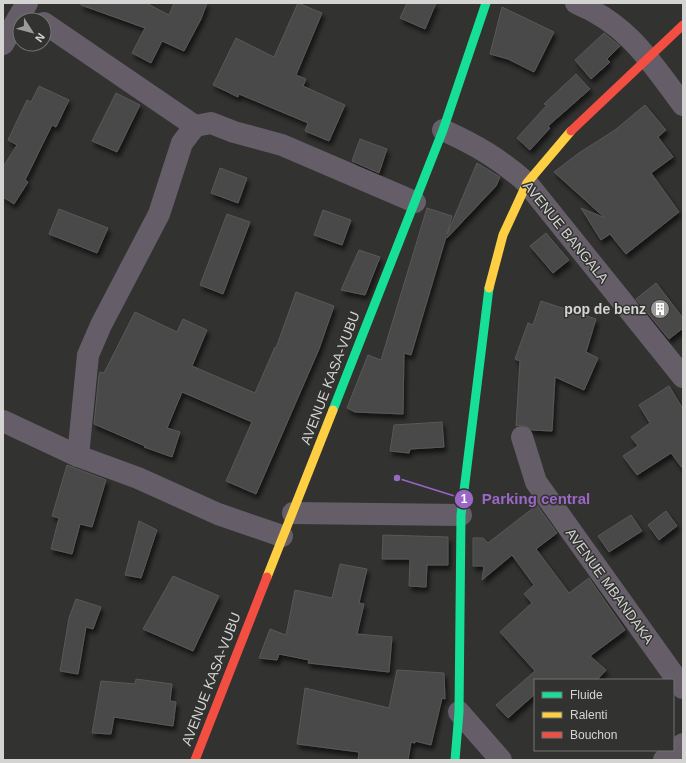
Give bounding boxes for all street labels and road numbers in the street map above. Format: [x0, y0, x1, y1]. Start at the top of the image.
street label: AVENUE BANGALA [520, 178, 612, 287]
street label: AVENUE KASA-VUBU [297, 309, 363, 447]
street label: AVENUE MBANDAKA [563, 525, 658, 647]
street label: AVENUE KASA-VUBU [178, 610, 244, 748]

